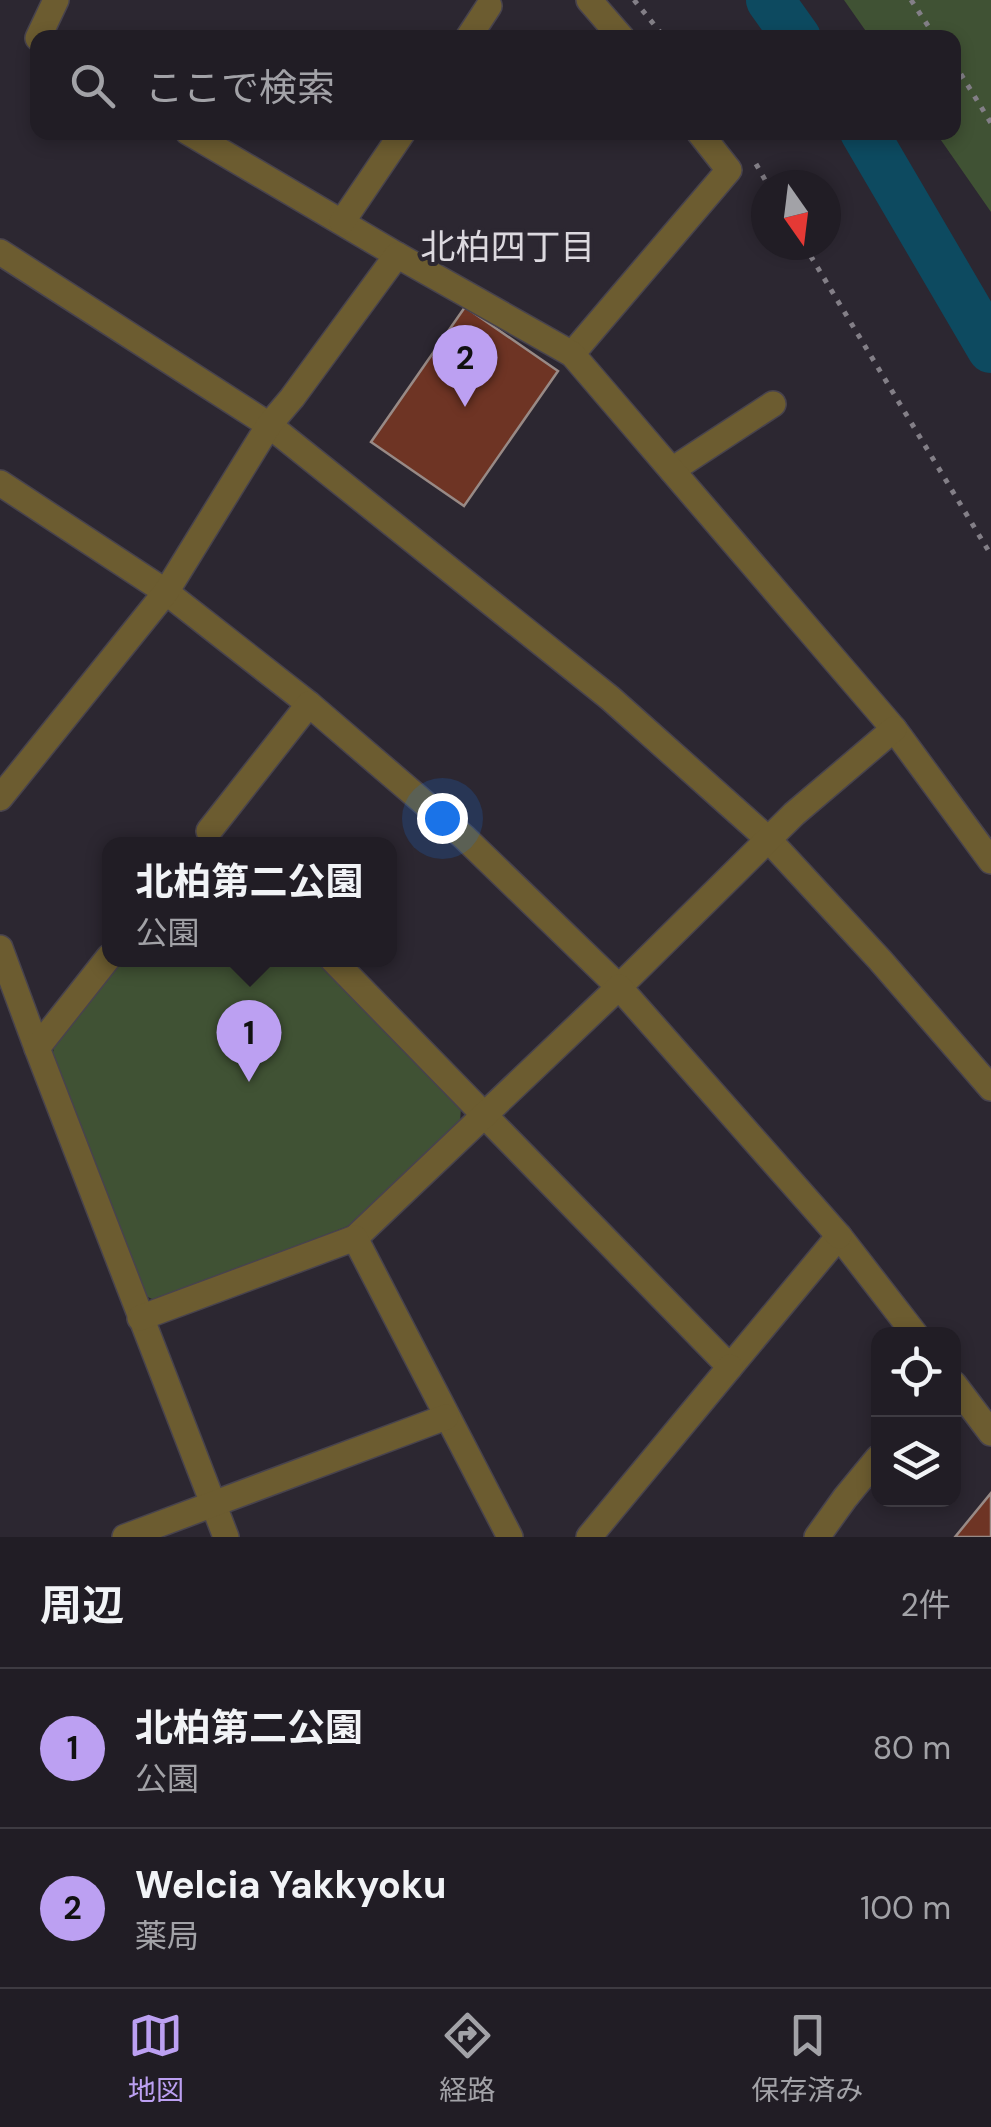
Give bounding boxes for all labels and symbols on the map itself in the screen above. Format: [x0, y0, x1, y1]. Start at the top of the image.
north arrow [751, 170, 841, 260]
district label: 北柏四丁目 [420, 224, 596, 270]
pin: 2 [432, 324, 498, 407]
your location [417, 793, 468, 844]
pin: 1 [216, 1000, 282, 1082]

